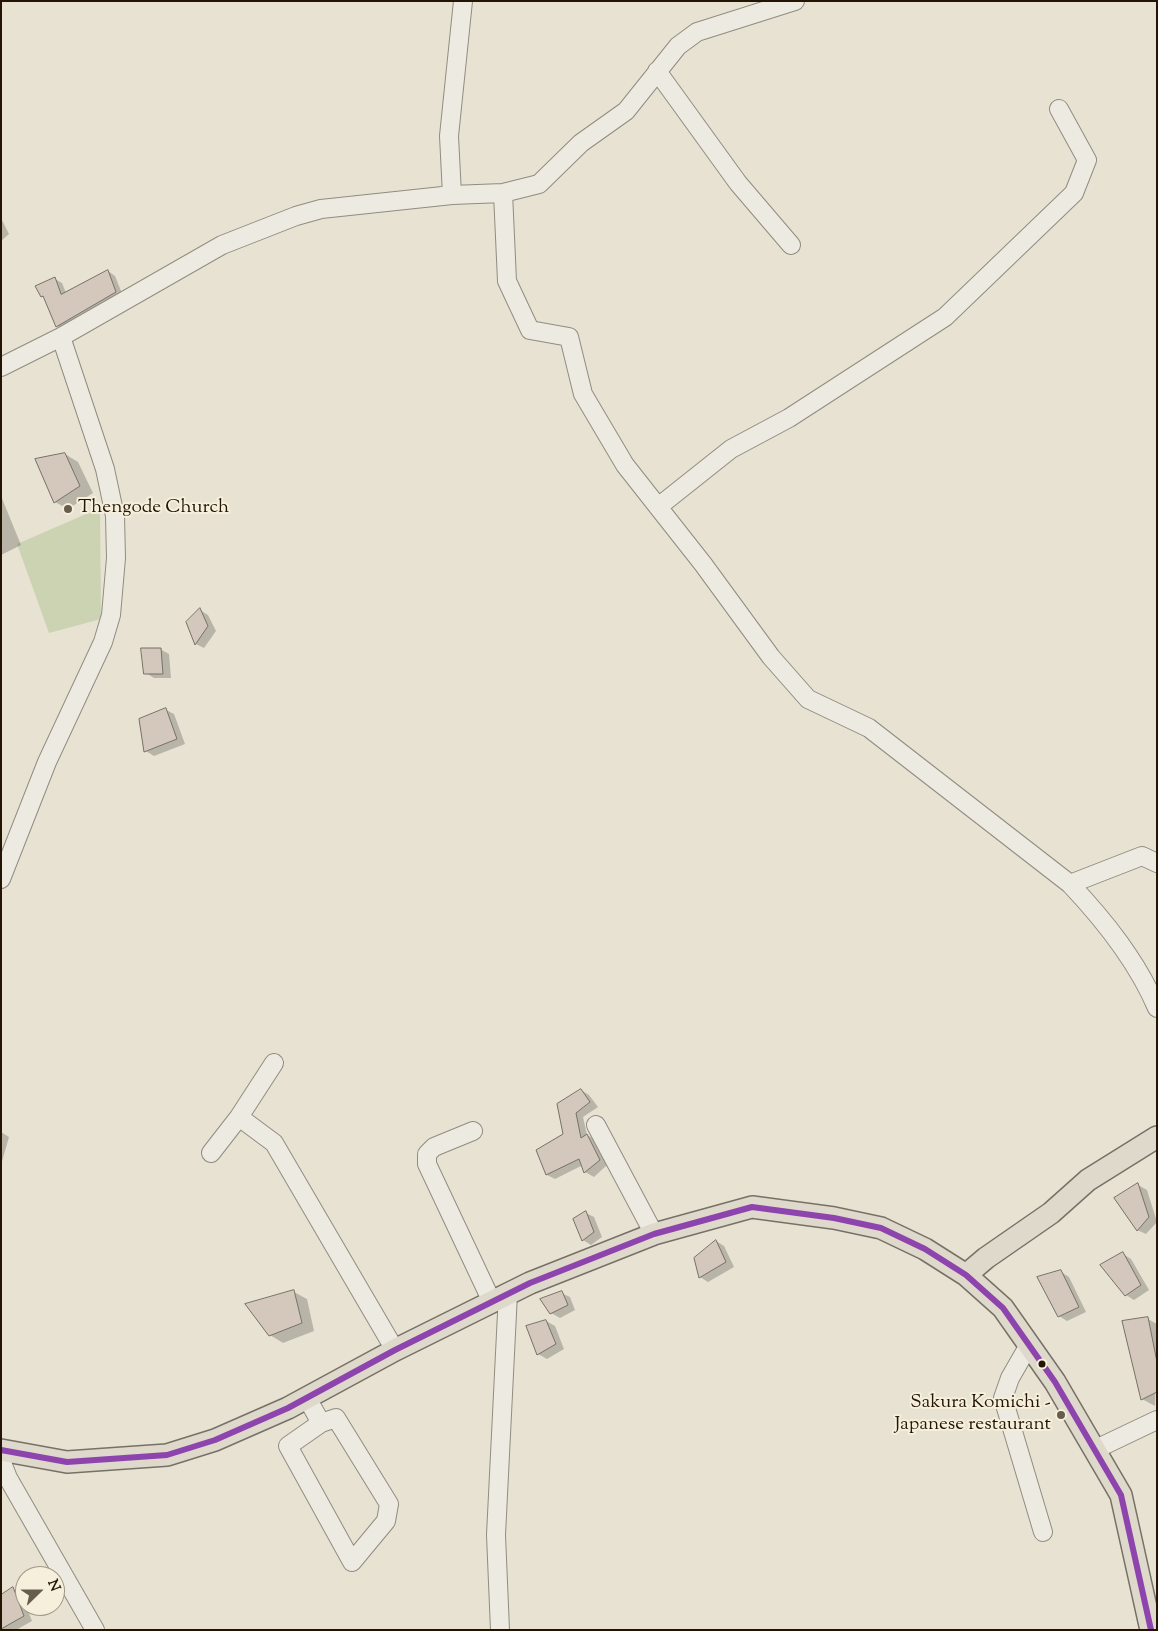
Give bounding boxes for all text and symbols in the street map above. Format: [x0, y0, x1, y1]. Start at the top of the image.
place label: Thengode Church [78, 498, 229, 520]
marker: Thengode Church [62, 503, 74, 515]
unlabelled marker [1037, 1359, 1047, 1369]
place label: Sakura Komichi - Japanese restaurant [895, 1393, 1051, 1437]
marker: Sakura Komichi - Japanese restaurant [1055, 1409, 1067, 1421]
north arrow [15, 1566, 65, 1616]
text: N [42, 1577, 64, 1595]

